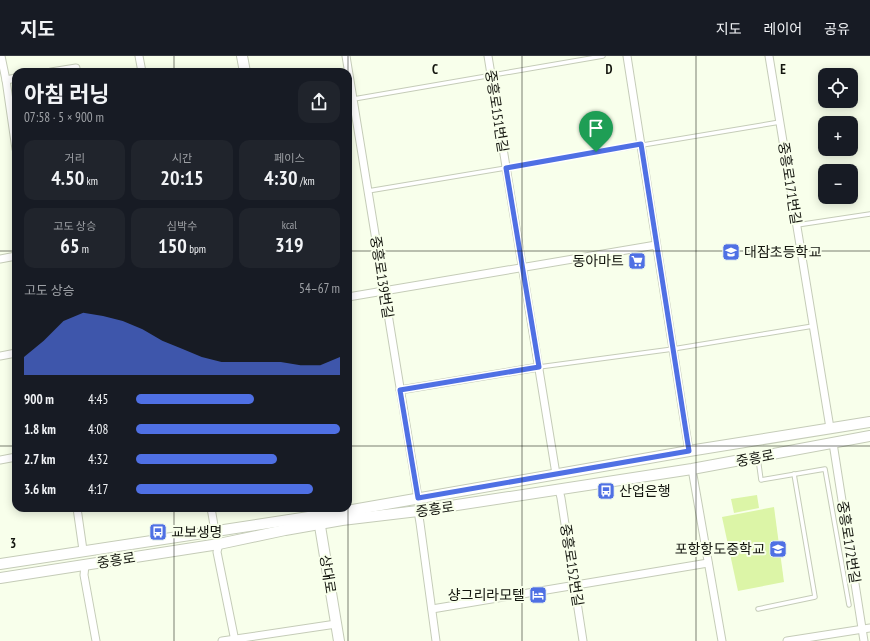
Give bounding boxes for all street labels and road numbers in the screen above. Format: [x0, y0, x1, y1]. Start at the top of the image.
street label: 중흥로151번길 [482, 68, 512, 154]
street label: 중흥로171번길 [775, 140, 805, 226]
street label: 중흥로139번길 [367, 234, 397, 320]
street label: 중흥로 [734, 445, 776, 471]
street label: 중흥로 [415, 497, 456, 521]
street label: 중흥로172번길 [834, 499, 864, 585]
street label: 중흥로152번길 [557, 522, 587, 608]
street label: 중흥로 [96, 548, 137, 572]
street label: 상대로 [316, 554, 340, 595]

